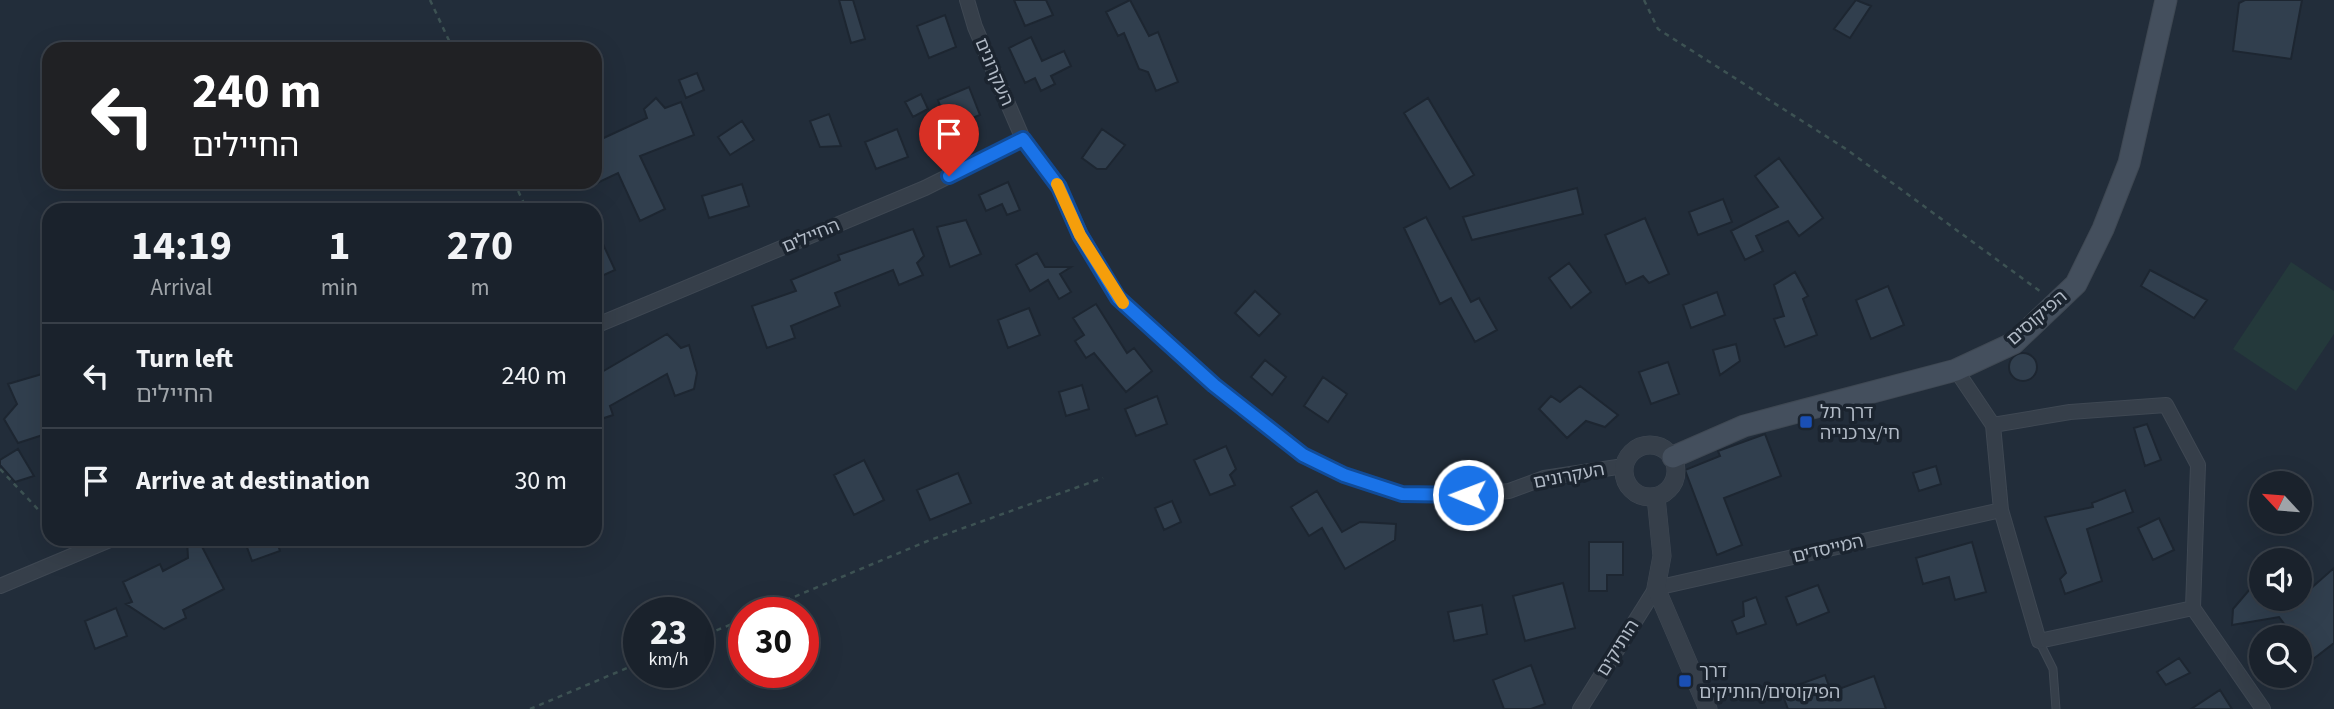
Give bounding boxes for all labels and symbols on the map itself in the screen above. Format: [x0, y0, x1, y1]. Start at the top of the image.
street label: העקרונים [968, 34, 1020, 110]
pin [919, 104, 979, 176]
street label: החיילים [778, 213, 844, 259]
street label: הפיקוסים [2001, 285, 2073, 351]
place label: דרך תל חי/צרכנייה [1820, 400, 1900, 446]
marker: דרך תל חי/צרכנייה [1798, 414, 1814, 430]
street label: העקרונים [1531, 457, 1607, 495]
position arrow [1431, 458, 1505, 532]
north arrow [2249, 471, 2312, 534]
street label: המייסדים [1790, 529, 1866, 569]
speed limit sign: 30 [728, 597, 819, 688]
street label: הותיקים [1591, 615, 1645, 681]
place label: דרך הפיקוסים/הותיקים [1699, 659, 1840, 705]
marker: דרך הפיקוסים/הותיקים [1677, 673, 1693, 689]

